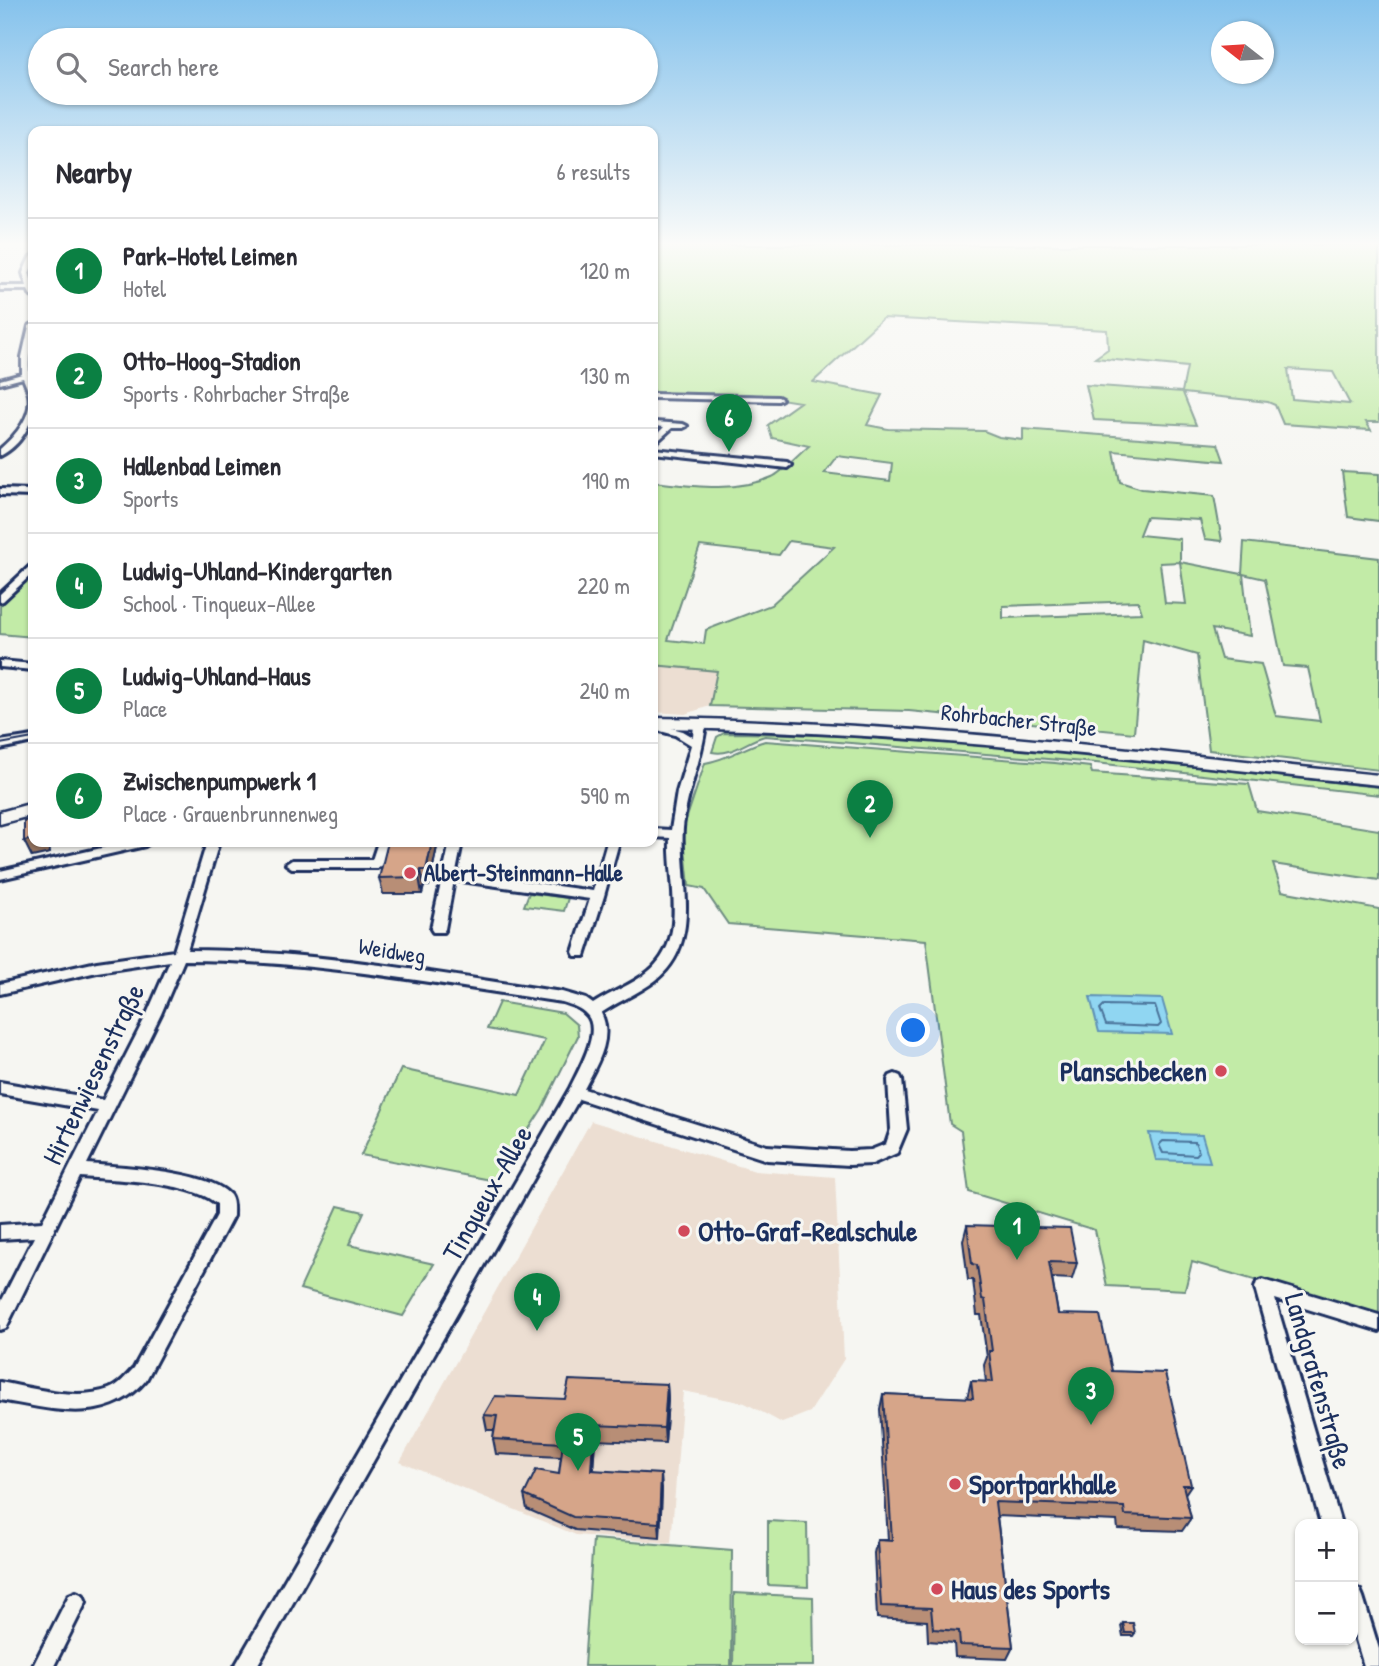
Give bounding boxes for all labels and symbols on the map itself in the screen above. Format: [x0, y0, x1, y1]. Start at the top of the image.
north arrow [1211, 21, 1274, 84]
pin: 6 [706, 394, 752, 452]
street label: Rohrbacher Straße [940, 696, 1098, 743]
pin: 2 [847, 780, 893, 838]
place label: Albert-Steinmann-Halle [424, 857, 624, 888]
marker: Albert-Steinmann-Halle [402, 865, 418, 881]
street label: Weidweg [356, 930, 428, 971]
street label: Hirtenwiesenstraße [33, 977, 153, 1171]
your location [896, 1013, 930, 1047]
place label: Planschbecken [1060, 1052, 1207, 1090]
marker: Planschbecken [1213, 1063, 1229, 1079]
street label: Tinqueux-Allee [433, 1118, 541, 1268]
pin: 1 [994, 1202, 1040, 1260]
place label: Otto-Graf-Realschule [698, 1212, 918, 1250]
marker: Otto-Graf-Realschule [676, 1223, 692, 1239]
pin: 4 [514, 1273, 560, 1331]
street label: Landgrafenstraße [1276, 1289, 1362, 1473]
pin: 3 [1068, 1367, 1114, 1425]
pin: 5 [555, 1413, 601, 1471]
place label: Sportparkhalle [969, 1465, 1118, 1504]
marker: Sportparkhalle [947, 1476, 963, 1492]
place label: Haus des Sports [951, 1570, 1110, 1609]
marker: Haus des Sports [929, 1581, 945, 1597]

